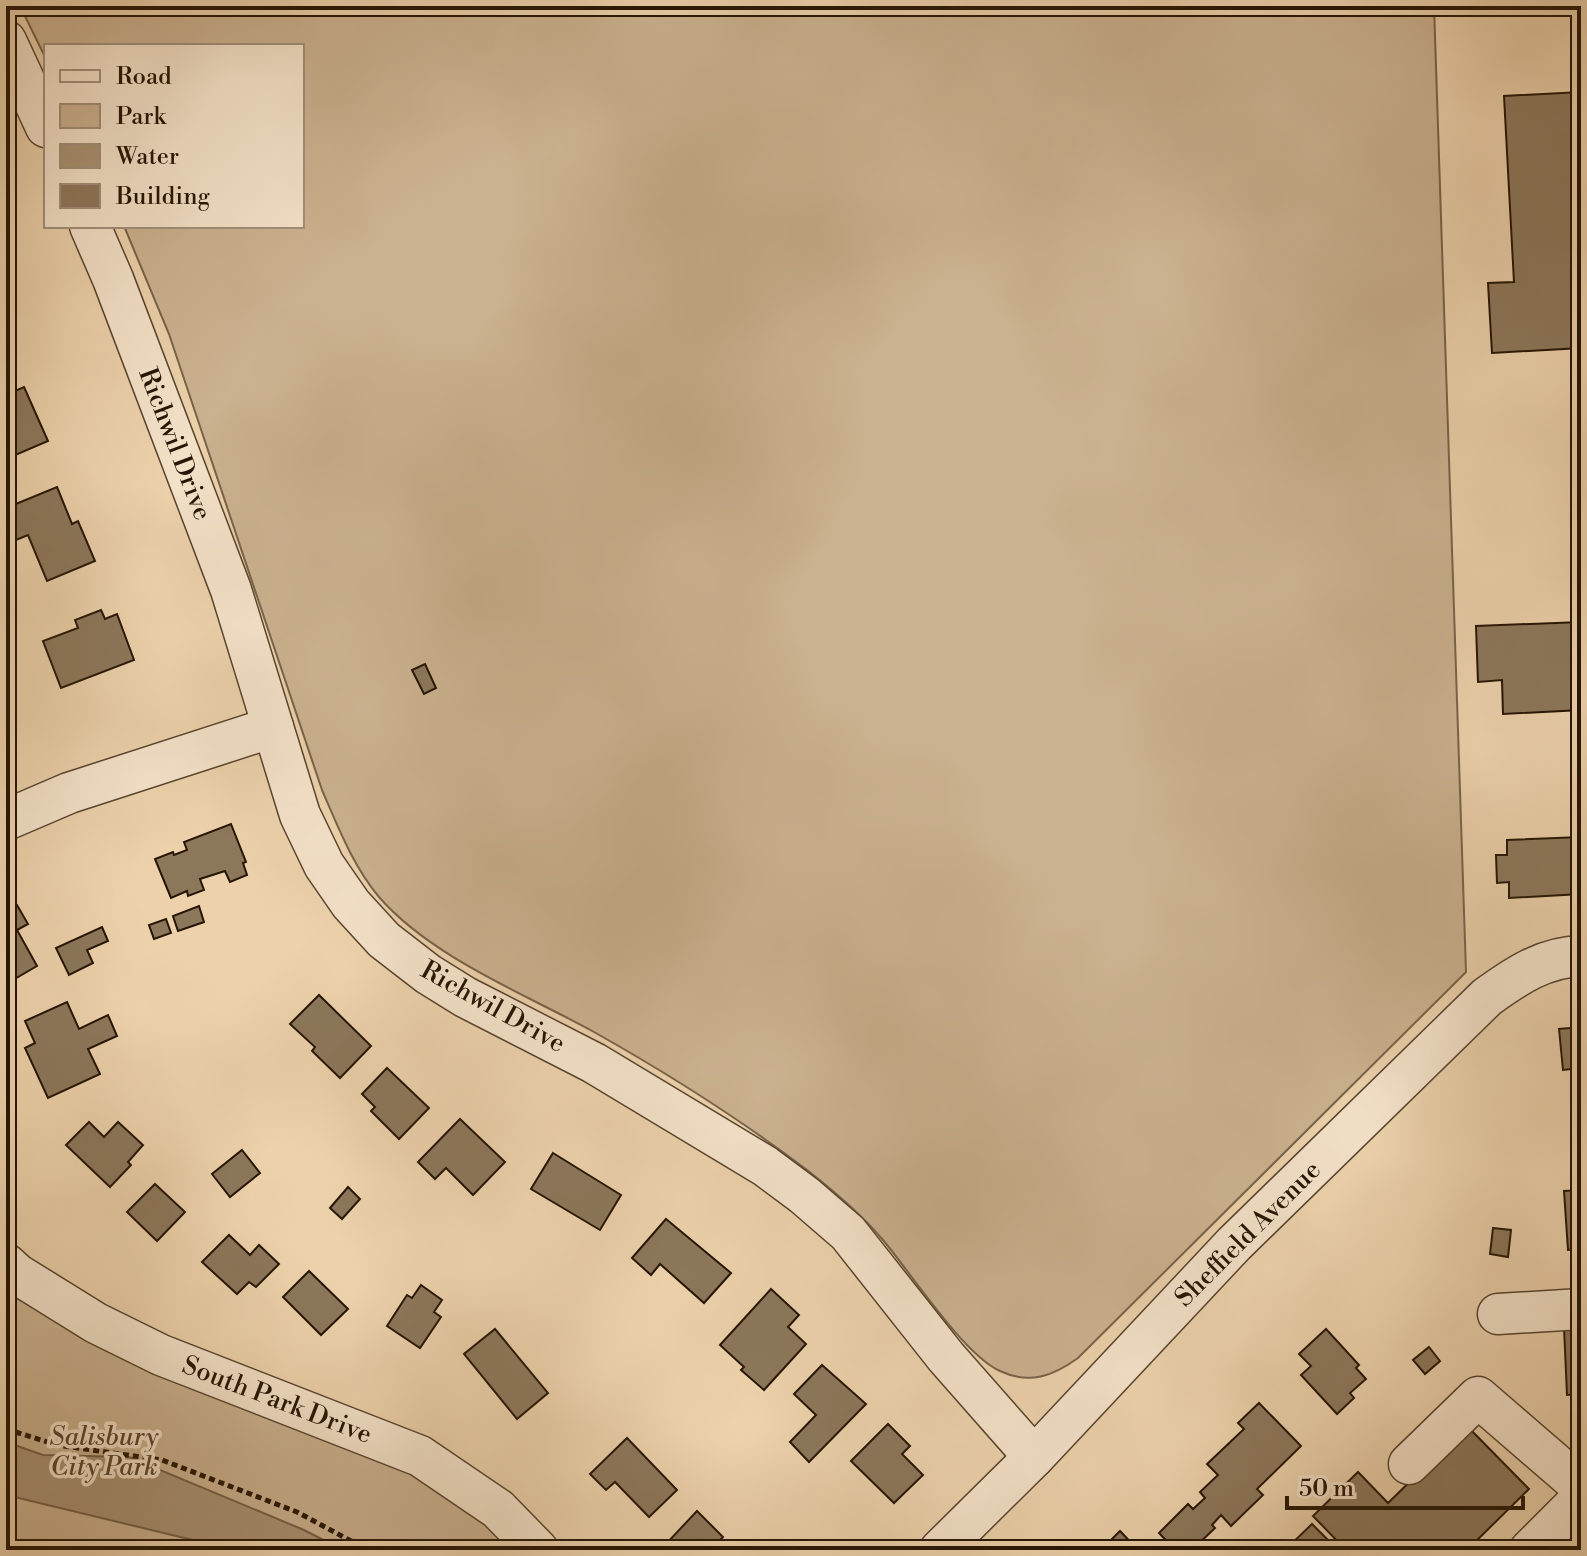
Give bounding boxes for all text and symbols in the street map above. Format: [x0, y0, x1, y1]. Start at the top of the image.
legend [44, 44, 304, 228]
text: Road [116, 62, 172, 92]
text: Park [116, 102, 167, 132]
text: Water [115, 142, 179, 172]
text: Building [115, 182, 210, 212]
street label: Richwil Drive [131, 363, 219, 525]
street label: Richwil Drive [415, 954, 571, 1060]
street label: Sheffield Avenue [1168, 1154, 1328, 1314]
street label: South Park Drive [178, 1349, 376, 1451]
park label: Salisbury City Park [50, 1421, 159, 1483]
scale bar [1287, 1460, 1523, 1510]
text: 50 m [1299, 1474, 1354, 1504]

